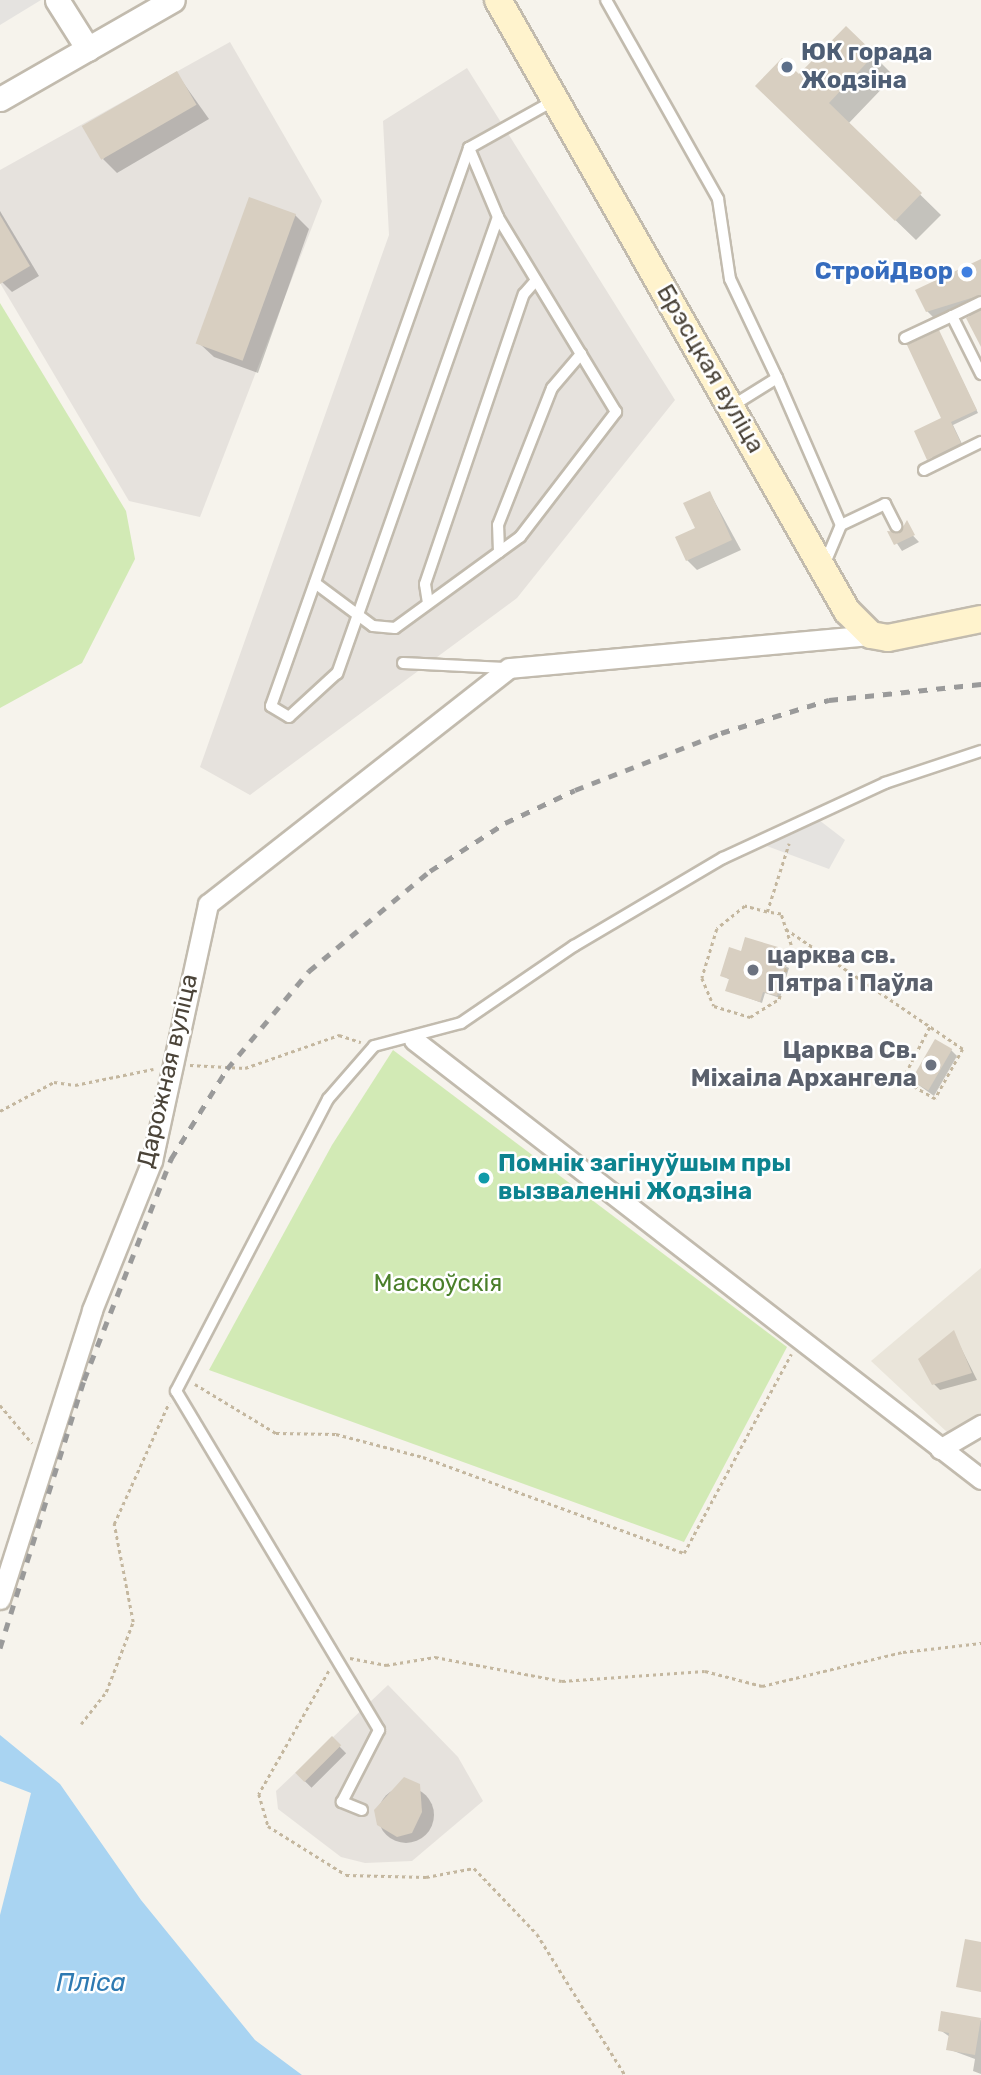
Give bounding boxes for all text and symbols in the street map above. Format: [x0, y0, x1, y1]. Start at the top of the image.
place label: ЮК горада Жодзіна [801, 39, 933, 95]
marker: ЮК горада Жодзіна [779, 59, 795, 75]
place label: СтройДвор [815, 258, 953, 286]
marker: СтройДвор [959, 264, 975, 280]
street label: Брэсцкая вуліца [650, 280, 770, 458]
place label: царква св. Пятра і Паўла [767, 942, 934, 998]
marker: царква св. Пятра і Паўла [745, 962, 761, 978]
street label: Дарожная вуліца [132, 971, 204, 1171]
place label: Царква Св. Міхаіла Архангела [691, 1037, 917, 1093]
marker: Царква Св. Міхаіла Архангела [923, 1057, 939, 1073]
place label: Помнік загінуўшым пры вызваленні Жодзіна [498, 1150, 791, 1206]
marker: Помнік загінуўшым пры вызваленні Жодзіна [476, 1170, 492, 1186]
park label: Маскоўскія [374, 1270, 502, 1298]
water label: Пліса [56, 1967, 126, 1999]

